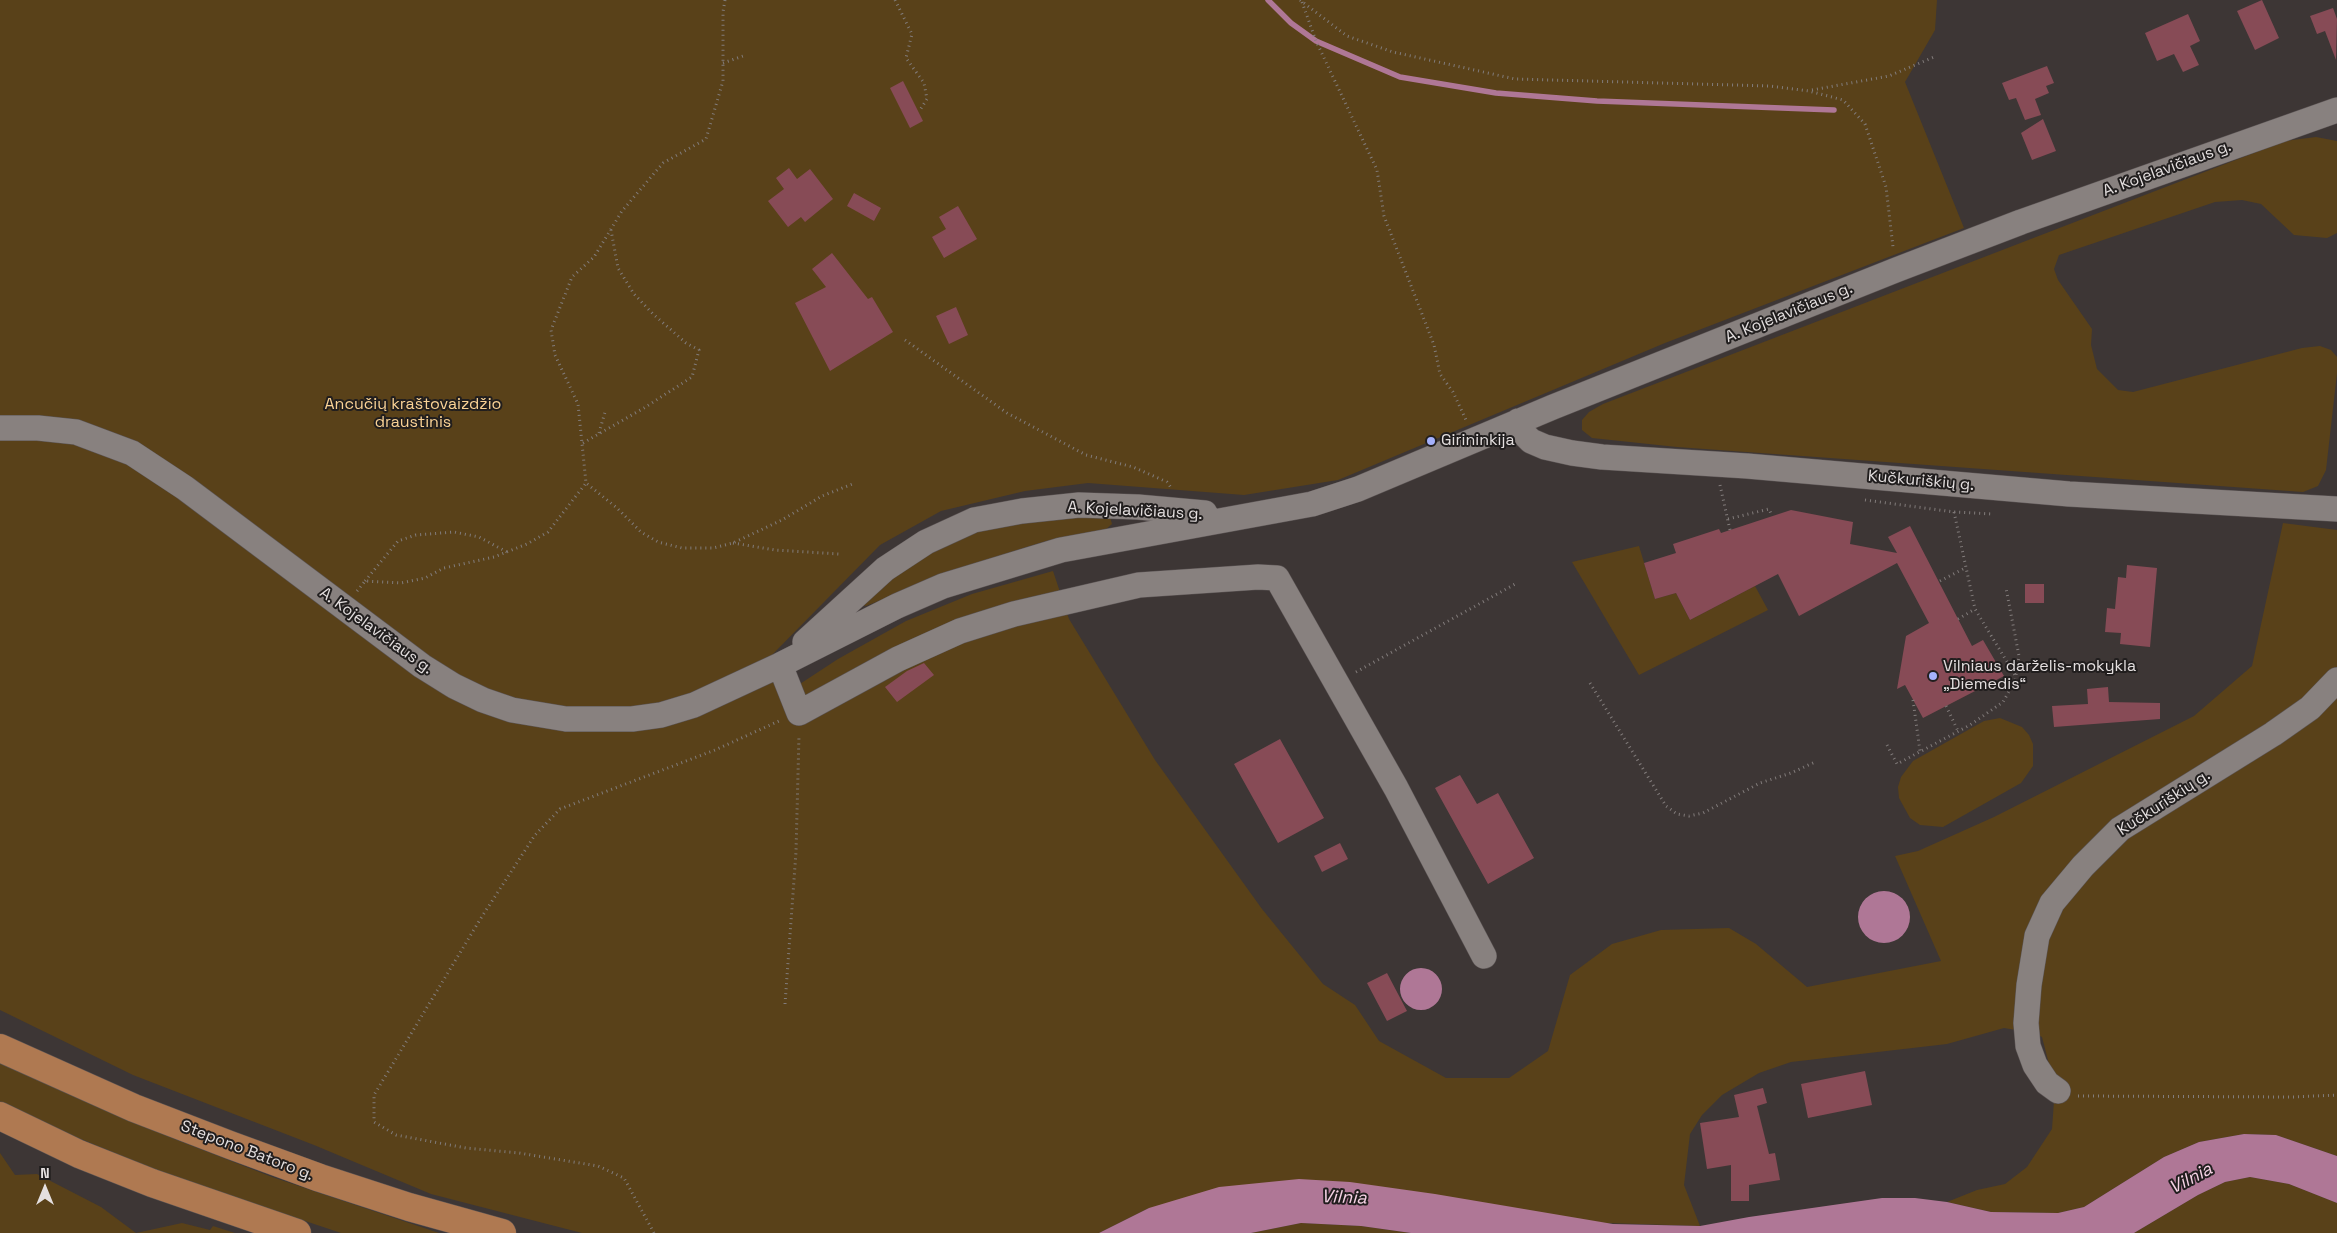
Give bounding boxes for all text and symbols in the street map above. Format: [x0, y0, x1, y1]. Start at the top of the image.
street label: A. Kojelavičiaus g. [2100, 137, 2234, 201]
street label: A. Kojelavičiaus g. [1723, 279, 1855, 347]
park label: Ancučių kraštovaizdžio draustinis [325, 395, 501, 433]
place label: Girininkija [1441, 431, 1515, 451]
marker: Girininkija [1425, 435, 1437, 447]
street label: Kučkuriškių g. [1867, 467, 1975, 495]
street label: A. Kojelavičiaus g. [1067, 498, 1203, 524]
street label: A. Kojelavičiaus g. [316, 583, 436, 679]
place label: Vilniaus darželis-mokykla „Diemedis“ [1943, 657, 2136, 695]
marker: Vilniaus darželis-mokykla „Diemedis“ [1927, 670, 1939, 682]
street label: Kučkuriškių g. [2114, 766, 2214, 840]
street label: Stepono Batoro g. [178, 1117, 316, 1185]
water label: Vilnia [2166, 1159, 2216, 1199]
north arrow [20, 1163, 70, 1213]
text: N [40, 1164, 50, 1182]
water label: Vilnia [1321, 1186, 1367, 1210]

